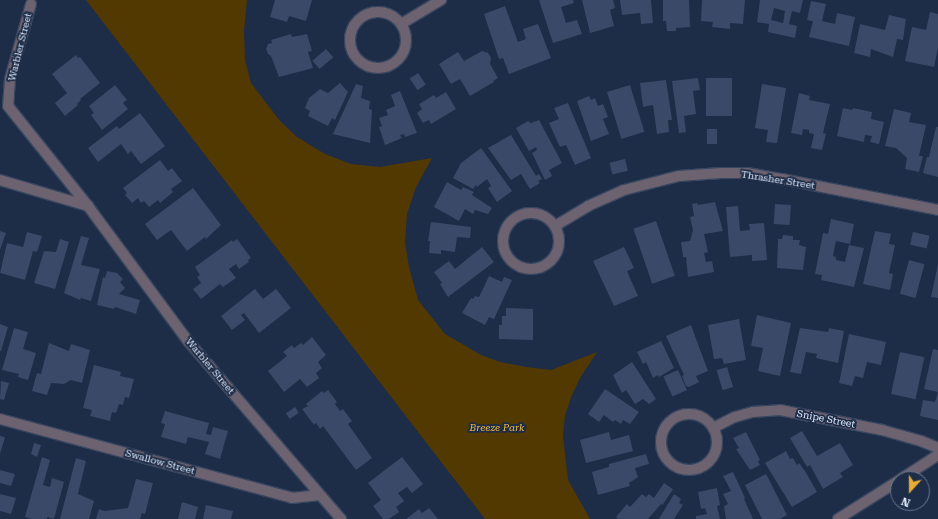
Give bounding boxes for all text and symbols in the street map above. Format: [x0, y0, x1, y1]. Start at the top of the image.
street label: Warbler Street [6, 12, 34, 82]
street label: Thrasher Street [740, 168, 816, 192]
street label: Warbler Street [183, 335, 237, 397]
street label: Snipe Street [796, 407, 856, 431]
park label: Breeze Park [470, 422, 524, 434]
street label: Swallow Street [124, 447, 196, 477]
north arrow [890, 471, 930, 511]
text: N [900, 494, 912, 509]

